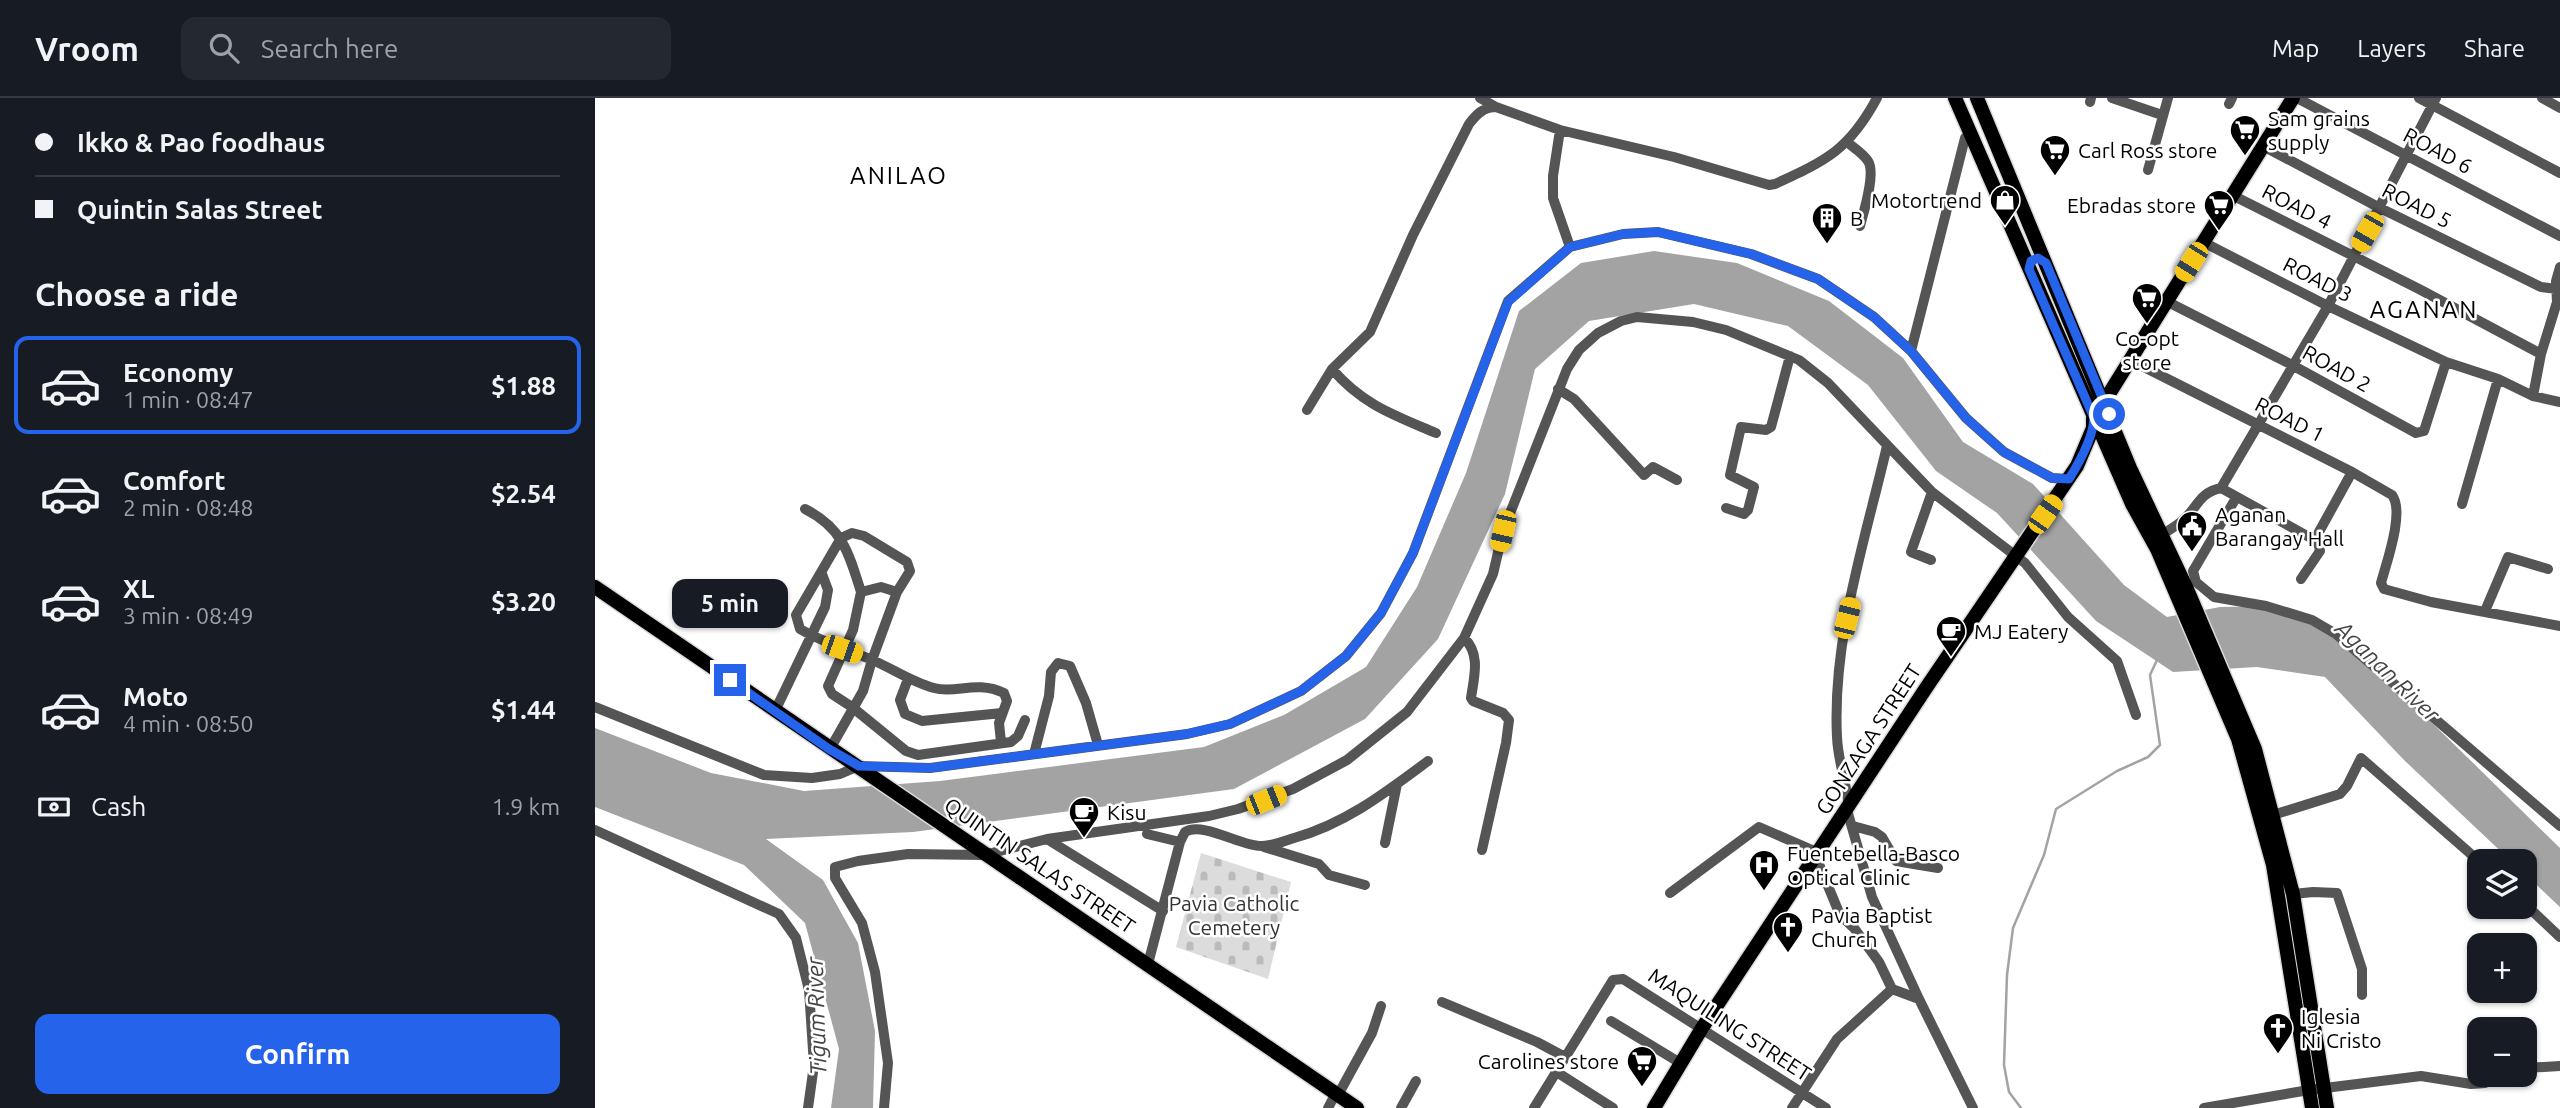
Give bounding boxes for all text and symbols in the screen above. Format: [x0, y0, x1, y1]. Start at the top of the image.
search box [181, 17, 671, 80]
icon: search [205, 29, 243, 67]
text: Vroom [35, 30, 139, 67]
text: Search here [261, 34, 398, 63]
text: Map [2272, 35, 2319, 62]
text: Layers [2357, 35, 2426, 62]
text: Share [2464, 35, 2525, 62]
place label: Sam grains supply [2268, 106, 2370, 154]
supermarket icon: Sam grains supply [2228, 113, 2262, 157]
street label: ROAD 6 [2400, 122, 2476, 178]
text: Ikko & Pao foodhaus [77, 128, 325, 157]
supermarket icon: Carl Ross store [2038, 133, 2072, 177]
place label: Carl Ross store [2078, 138, 2217, 162]
district label: ANILAO [850, 162, 948, 189]
street label: ROAD 5 [2378, 177, 2456, 233]
street label: ROAD 4 [2258, 178, 2336, 234]
shop icon: Motortrend [1988, 183, 2022, 227]
place label: Motortrend [1871, 188, 1982, 212]
supermarket icon: Ebradas store [2202, 188, 2236, 232]
place label: Ebradas store [2067, 193, 2196, 217]
text: Quintin Salas Street [77, 195, 322, 224]
building icon: B [1810, 201, 1844, 245]
place label: B [1850, 206, 1863, 230]
car [2348, 209, 2387, 255]
car [2171, 239, 2212, 285]
street label: ROAD 3 [2279, 251, 2357, 307]
text: Choose a ride [35, 276, 238, 312]
supermarket icon: Co-opt store [2130, 281, 2164, 325]
district label: AGANAN [2370, 296, 2478, 323]
place label: Co-opt store [2115, 326, 2179, 374]
street label: ROAD 2 [2299, 339, 2375, 397]
icon: car [39, 354, 102, 417]
text: Economy [123, 358, 233, 387]
text: $1.88 [491, 371, 556, 400]
text: 1 min · 08:47 [123, 387, 254, 412]
street label: ROAD 1 [2251, 391, 2329, 447]
route start [2093, 398, 2125, 430]
icon: car [39, 462, 102, 525]
text: Comfort [123, 466, 226, 495]
text: $2.54 [491, 479, 556, 508]
car [2025, 491, 2066, 537]
text: 2 min · 08:48 [123, 495, 254, 520]
place label: Aganan Barangay Hall [2215, 502, 2344, 550]
car [1489, 508, 1518, 554]
public building icon: Aganan Barangay Hall [2175, 509, 2209, 553]
icon: car [39, 570, 102, 633]
text: XL [123, 574, 154, 603]
callout: 5 min [672, 578, 788, 628]
text: $3.20 [491, 587, 556, 616]
text: 5 min [701, 591, 759, 616]
car [1832, 595, 1863, 641]
text: 3 min · 08:49 [123, 603, 254, 628]
cafe icon: MJ Eatery [1934, 614, 1968, 658]
water label: Aganan River [2330, 615, 2446, 727]
place label: MJ Eatery [1974, 619, 2068, 643]
car [819, 632, 866, 666]
street label: GONZAGA STREET [1810, 659, 1926, 819]
route end [714, 664, 746, 696]
icon: car [39, 678, 102, 741]
text: Moto [123, 682, 188, 711]
text: $1.44 [491, 695, 556, 724]
text: 4 min · 08:50 [123, 711, 254, 736]
car [1243, 782, 1290, 818]
icon: cash [35, 788, 73, 826]
text: Cash [91, 792, 146, 821]
street label: QUINTIN SALAS STREET [940, 792, 1140, 938]
text: 1.9 km [492, 794, 560, 819]
cafe icon: Kisu [1067, 795, 1101, 839]
place label: Kisu [1107, 800, 1146, 824]
place label: Fuentebella-Basco Optical Clinic [1787, 841, 1960, 889]
hospital icon: Fuentebella-Basco Optical Clinic [1747, 848, 1781, 892]
map controls [2467, 849, 2537, 1087]
button: layers [2467, 849, 2537, 919]
park label: Pavia Catholic Cemetery [1169, 891, 1300, 939]
place label: Pavia Baptist Church [1811, 903, 1932, 951]
church icon: Pavia Baptist Church [1771, 910, 1805, 954]
button: + [2467, 933, 2537, 1003]
water label: Tigum River [801, 955, 831, 1076]
street label: MAQUILING STREET [1644, 963, 1816, 1086]
place label: Iglesia Ni Cristo [2301, 1004, 2381, 1052]
church icon: Iglesia Ni Cristo [2261, 1011, 2295, 1055]
button: Confirm [35, 1014, 560, 1094]
button: − [2467, 1017, 2537, 1087]
supermarket icon: Carolines store [1625, 1044, 1659, 1088]
place label: Carolines store [1478, 1049, 1619, 1073]

